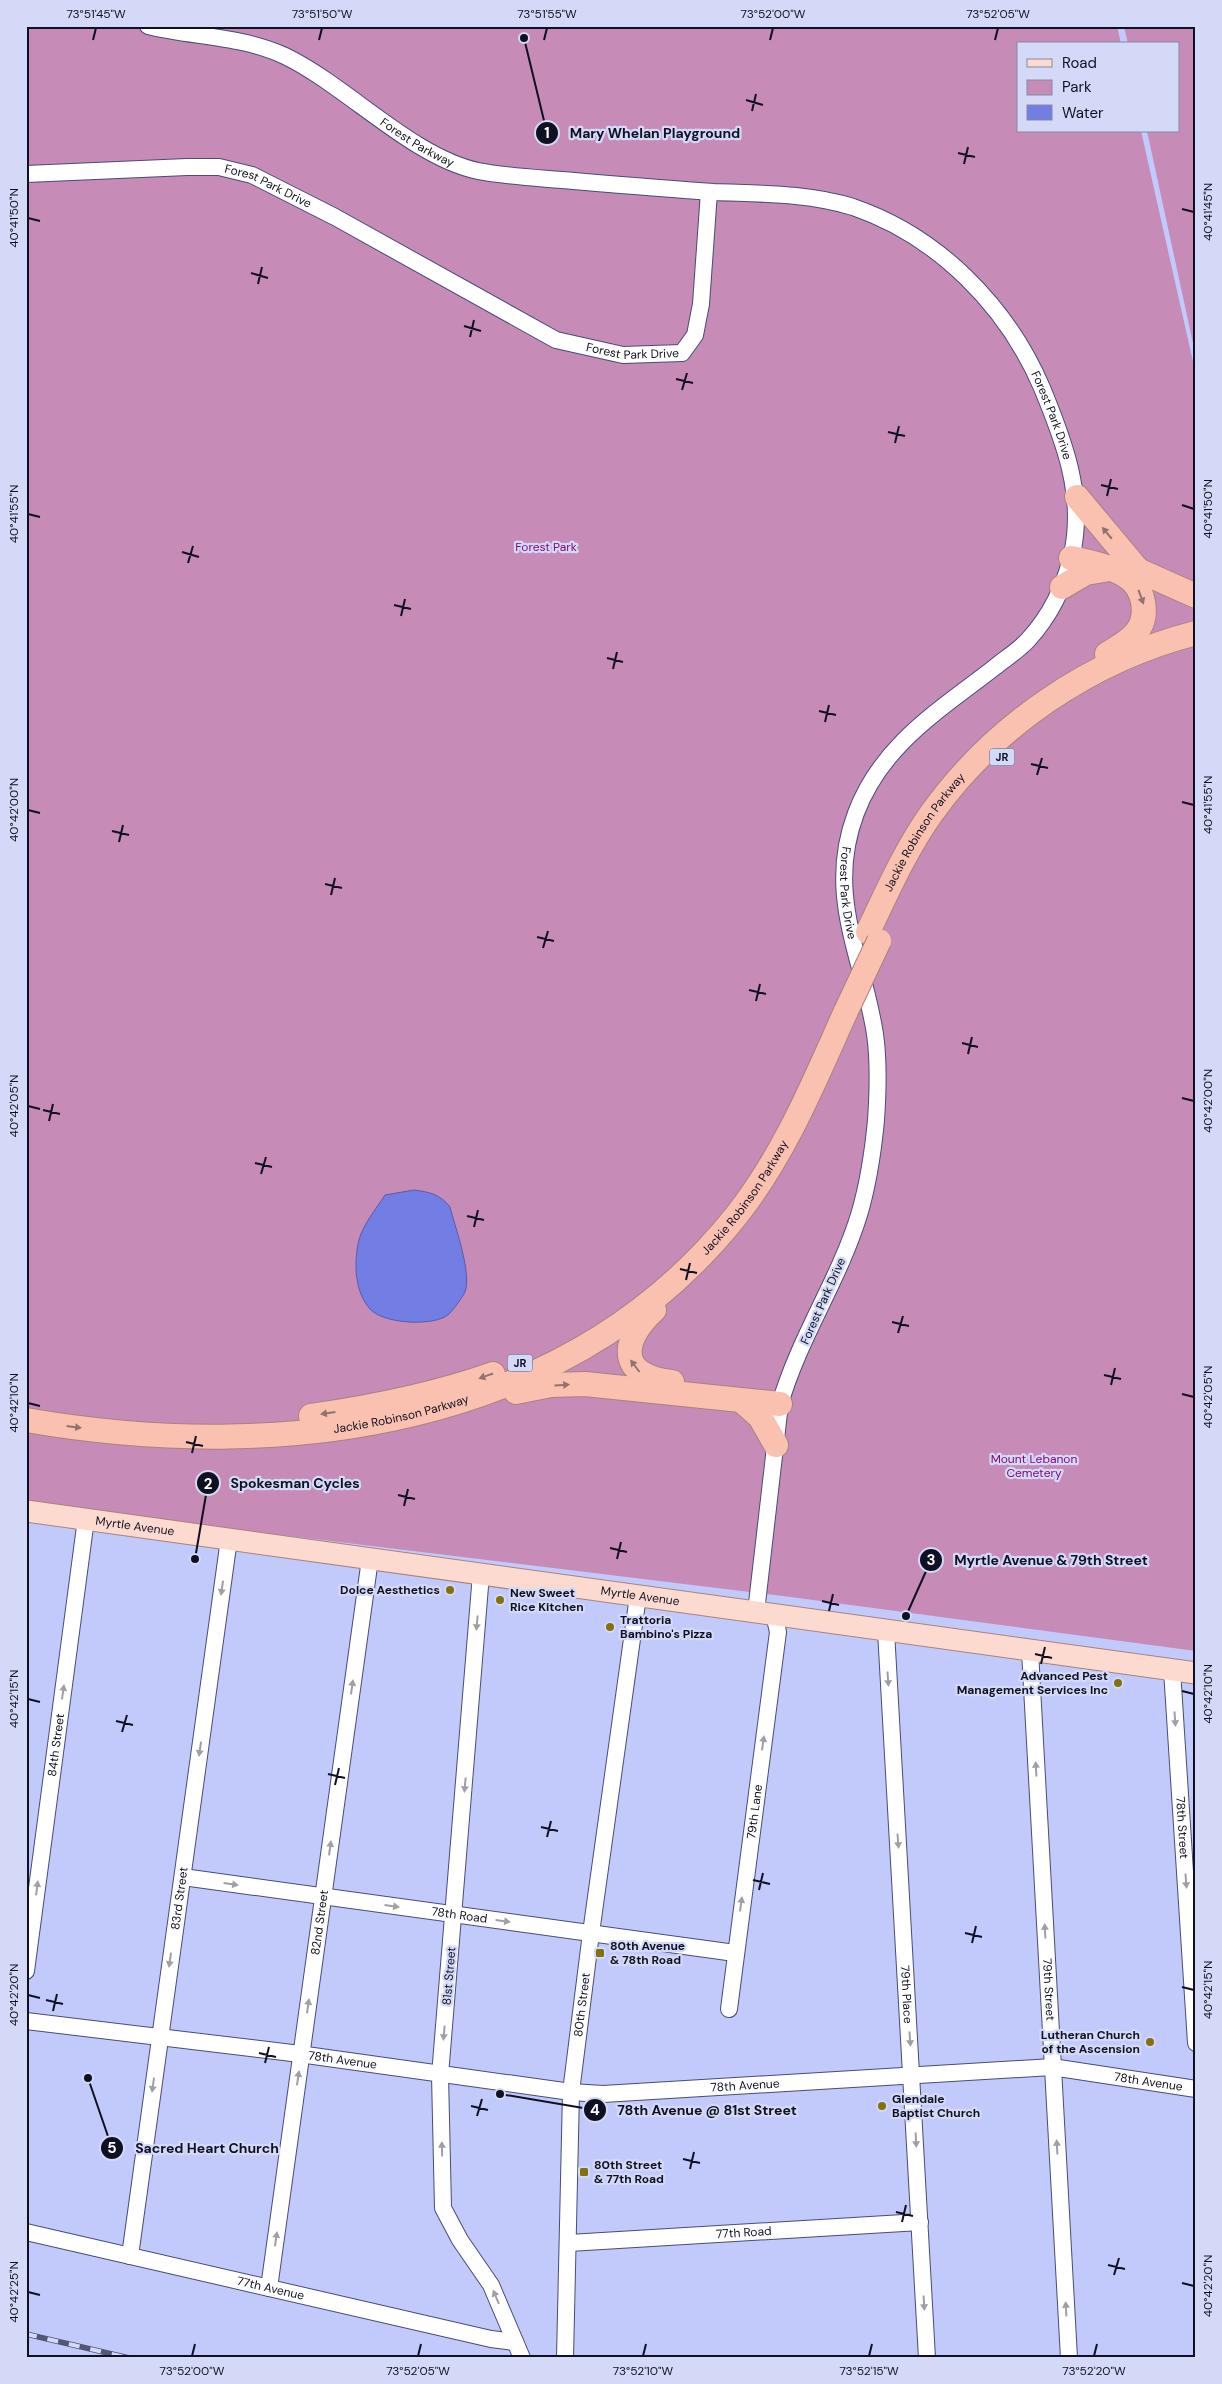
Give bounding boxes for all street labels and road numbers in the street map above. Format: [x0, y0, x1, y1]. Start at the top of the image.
street label: Forest Parkway [377, 114, 457, 171]
street label: Forest Park Drive [223, 161, 314, 212]
street label: Forest Park Drive [585, 339, 679, 363]
street label: Forest Park Drive [1027, 368, 1075, 461]
road number: JR [990, 749, 1014, 766]
street label: Jackie Robinson Parkway [880, 769, 969, 894]
street label: Forest Park Drive [836, 845, 860, 941]
street label: Jackie Robinson Parkway [698, 1137, 792, 1258]
street label: Forest Park Drive [797, 1255, 849, 1347]
road number: JR [508, 1355, 532, 1372]
street label: Jackie Robinson Parkway [332, 1391, 471, 1437]
street label: Myrtle Avenue [94, 1513, 176, 1539]
street label: Myrtle Avenue [600, 1583, 681, 1609]
street label: 84th Street [44, 1712, 68, 1778]
street label: 79th Lane [743, 1783, 766, 1840]
street label: 78th Street [1172, 1796, 1192, 1860]
street label: 83rd Street [167, 1866, 192, 1931]
street label: 82nd Street [307, 1889, 332, 1956]
street label: 78th Road [430, 1903, 488, 1927]
street label: 81st Street [438, 1946, 460, 2006]
street label: 79th Street [1039, 1958, 1058, 2021]
street label: 79th Place [897, 1965, 916, 2024]
street label: 80th Street [570, 1972, 594, 2038]
street label: 78th Avenue [307, 2047, 378, 2073]
street label: 78th Avenue [1113, 2069, 1184, 2095]
street label: 78th Avenue [710, 2075, 780, 2096]
street label: 77th Road [715, 2223, 772, 2242]
street label: 77th Avenue [235, 2273, 306, 2304]

